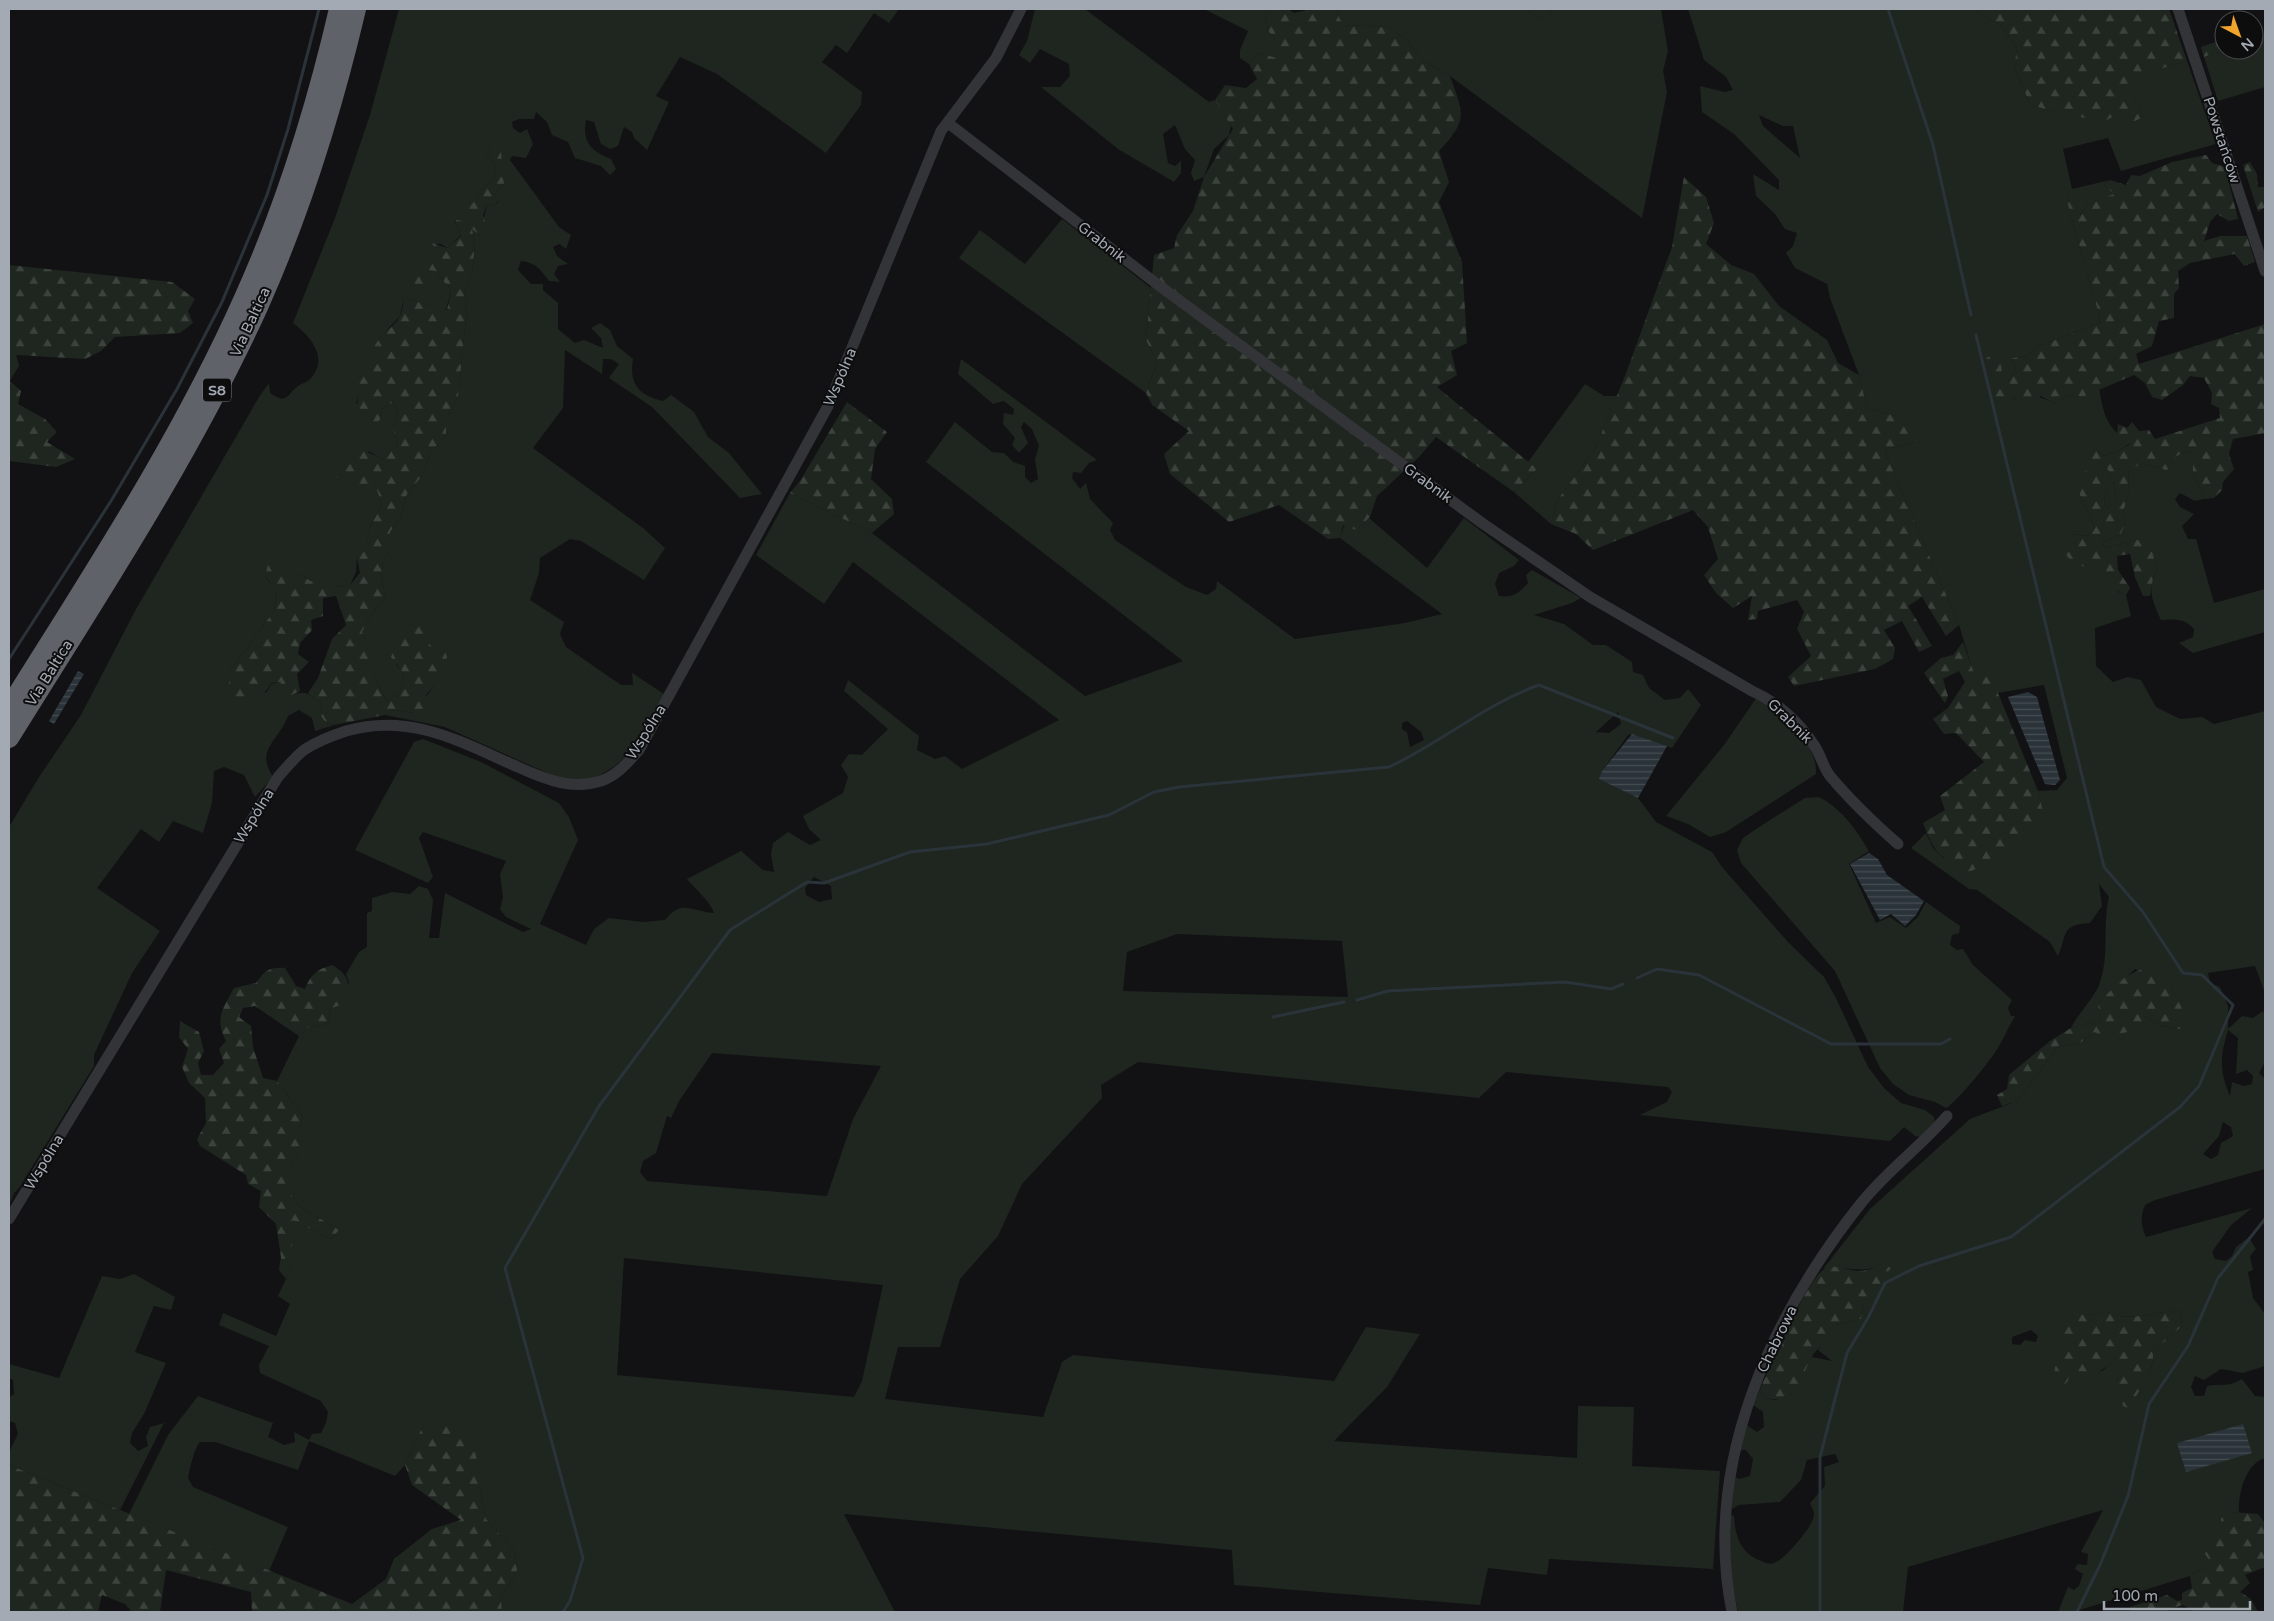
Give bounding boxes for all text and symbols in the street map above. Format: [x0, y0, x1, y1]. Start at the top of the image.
north arrow [2214, 10, 2264, 60]
text: N [2237, 34, 2257, 55]
street label: Powstańców [2200, 94, 2245, 186]
street label: Grabnik [1074, 218, 1130, 266]
street label: Via Baltica [226, 284, 274, 360]
street label: Wspólna [820, 345, 860, 409]
road number: S8 [203, 378, 231, 402]
street label: Grabnik [1400, 459, 1456, 507]
street label: Via Baltica [22, 637, 76, 709]
street label: Grabnik [1764, 695, 1816, 747]
street label: Wspólna [622, 701, 670, 763]
street label: Wspólna [230, 785, 278, 847]
street label: Wspólna [20, 1131, 68, 1193]
street label: Chabrowa [1753, 1303, 1801, 1375]
scale bar [2104, 1578, 2250, 1610]
text: 100 m [2112, 1587, 2158, 1605]

